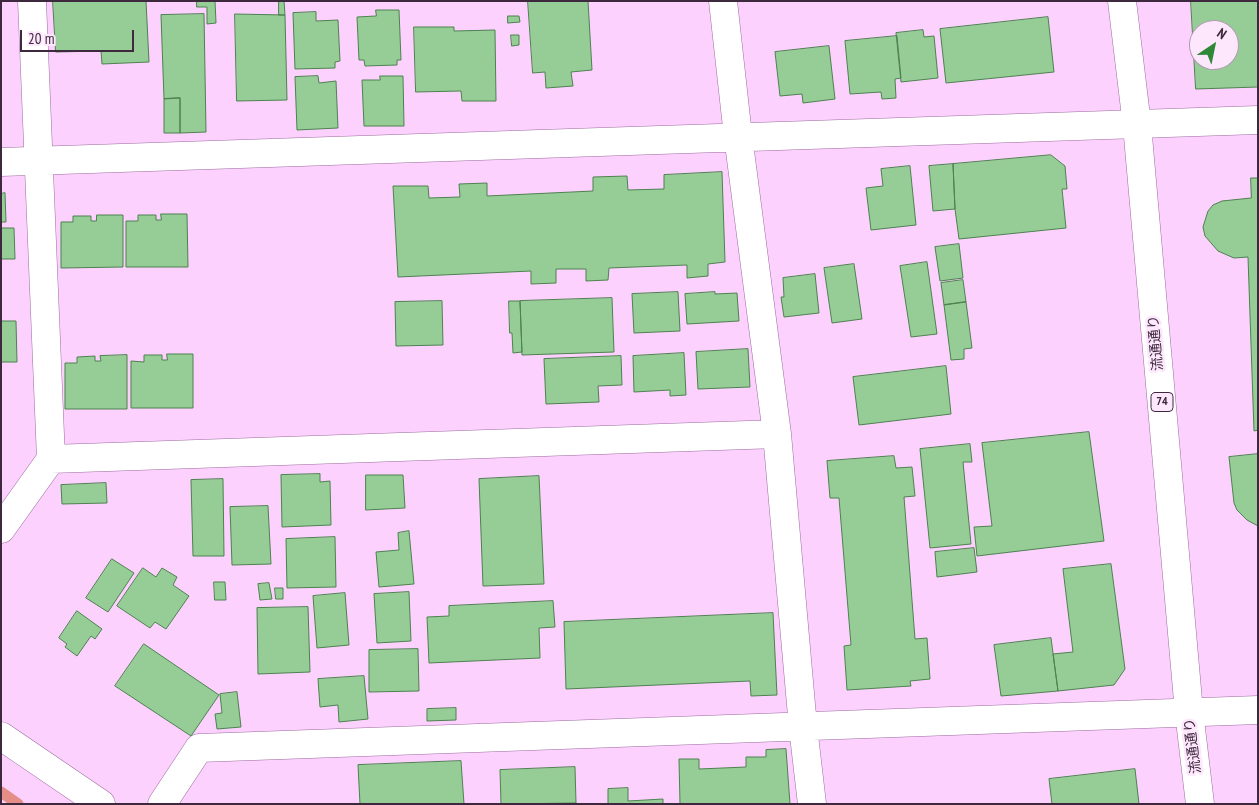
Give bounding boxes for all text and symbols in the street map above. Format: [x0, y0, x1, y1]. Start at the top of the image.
scale bar [22, 20, 136, 52]
north arrow [1189, 20, 1239, 70]
text: N [1214, 24, 1230, 43]
text: 20 m [28, 29, 54, 48]
street label: 流通通り [1145, 314, 1167, 372]
road number: 74 [1151, 392, 1173, 412]
street label: 流通通り [1181, 717, 1205, 775]

